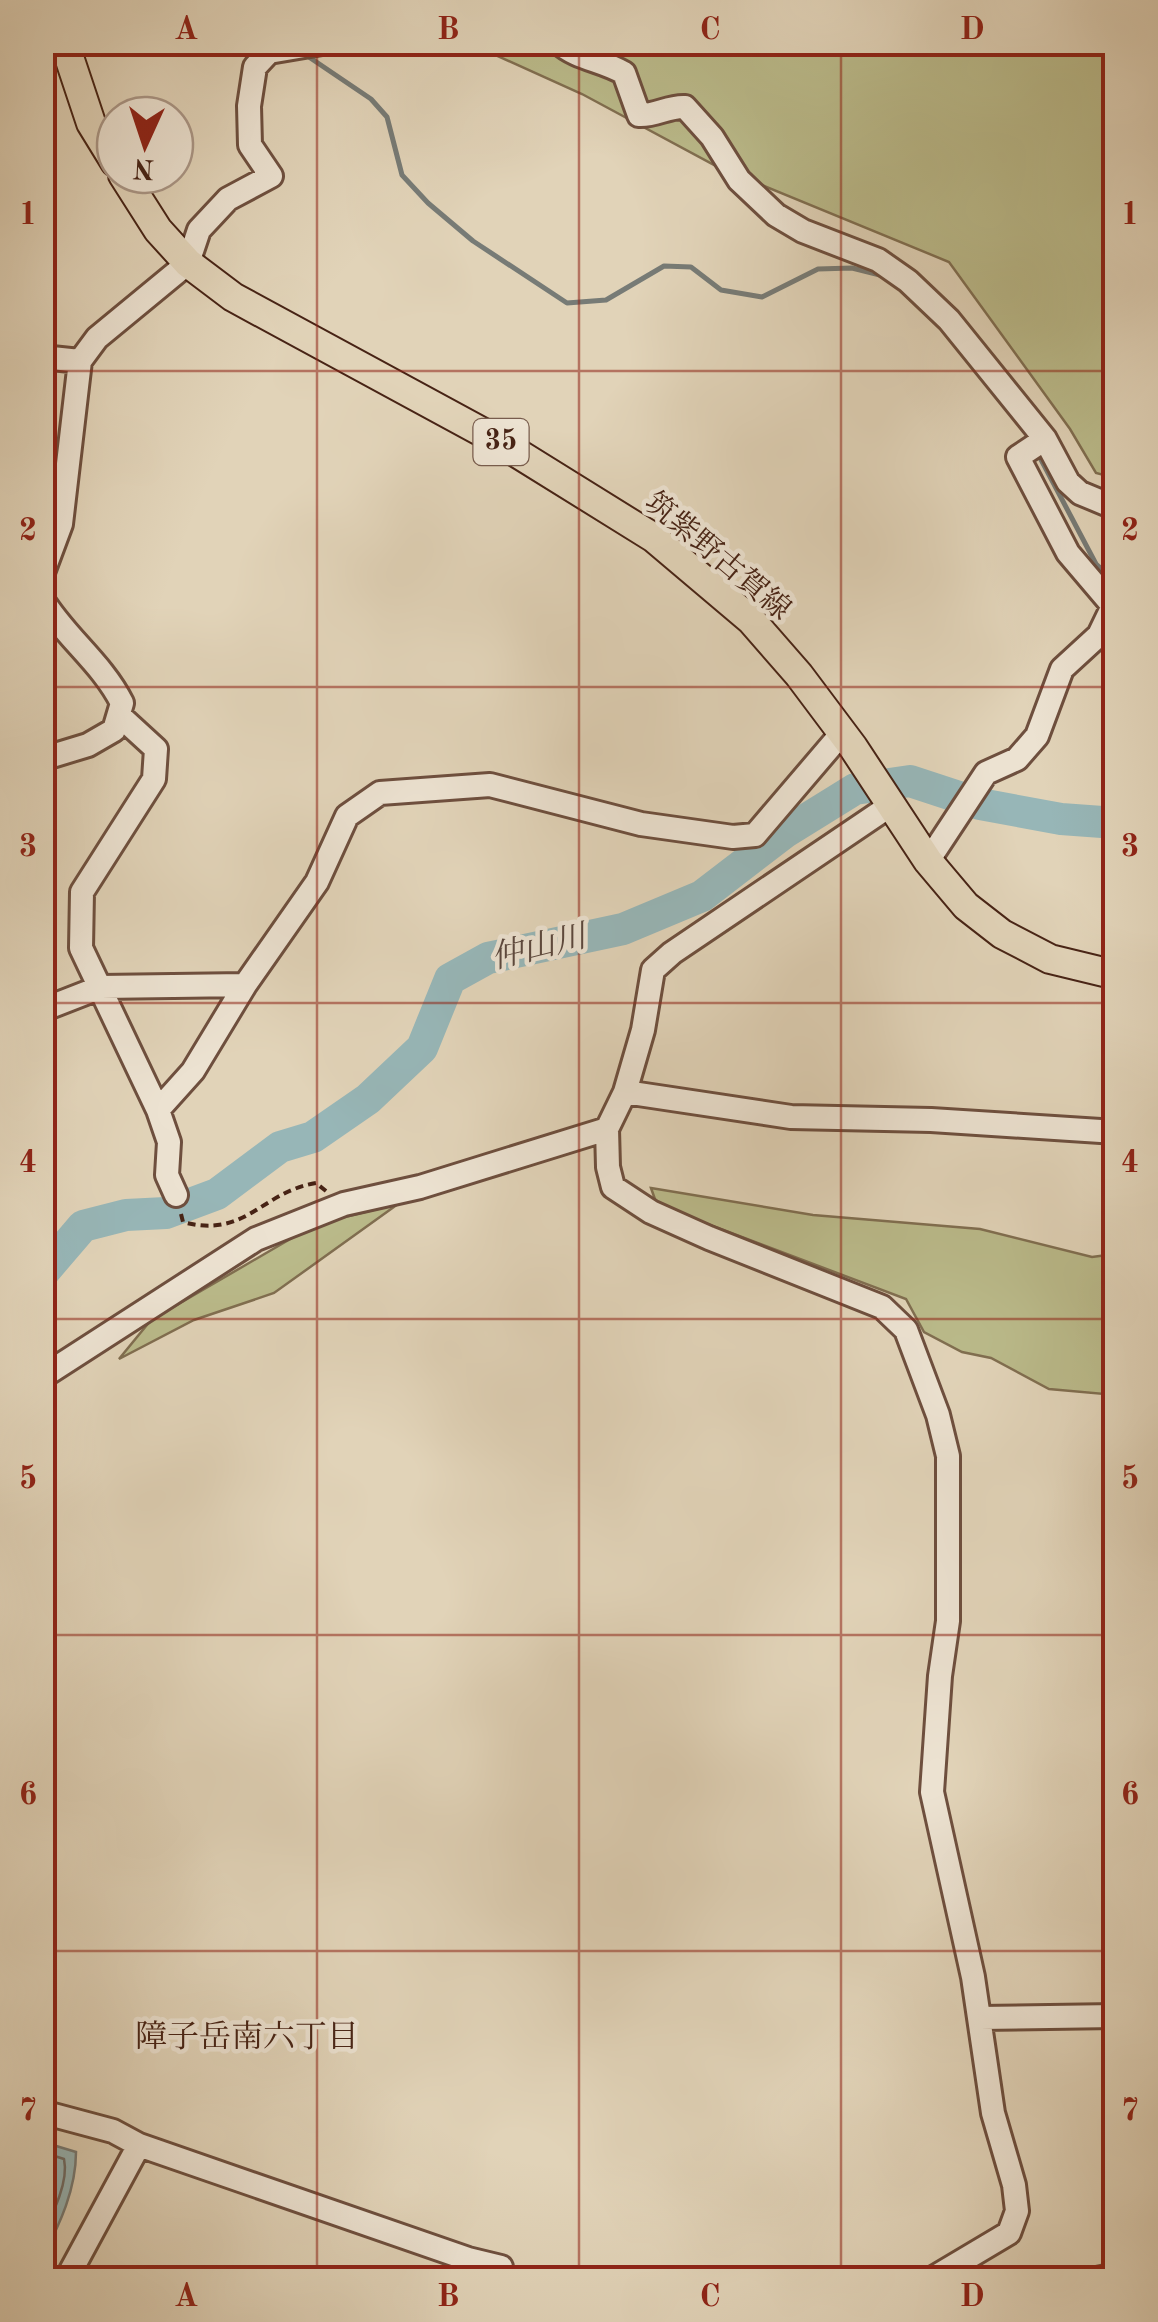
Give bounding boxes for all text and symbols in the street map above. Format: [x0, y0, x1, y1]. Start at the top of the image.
text: A [174, 15, 198, 47]
text: B [437, 15, 459, 47]
text: C [699, 15, 721, 47]
text: D [959, 15, 985, 47]
north arrow [95, 95, 195, 195]
text: N [132, 152, 155, 182]
text: 1 [19, 200, 37, 232]
text: 1 [1121, 200, 1139, 232]
road number: 35 [474, 419, 528, 465]
street label: 筑紫野古賀線 [638, 485, 798, 626]
text: 2 [19, 516, 37, 548]
text: 2 [1121, 516, 1139, 548]
text: 3 [19, 832, 37, 864]
text: 3 [1121, 832, 1139, 864]
water label: 仲山川 [488, 918, 592, 976]
text: 4 [19, 1148, 37, 1180]
text: 4 [1121, 1148, 1139, 1180]
text: 5 [19, 1464, 37, 1496]
text: 5 [1121, 1464, 1139, 1496]
text: 6 [19, 1780, 37, 1812]
text: 6 [1121, 1780, 1139, 1812]
district label: 障子岳南六丁目 [135, 2020, 359, 2055]
text: 7 [19, 2096, 37, 2128]
text: 7 [1121, 2096, 1139, 2128]
text: A [174, 2282, 198, 2314]
text: B [437, 2282, 459, 2314]
text: C [699, 2282, 721, 2314]
text: D [959, 2282, 985, 2314]

